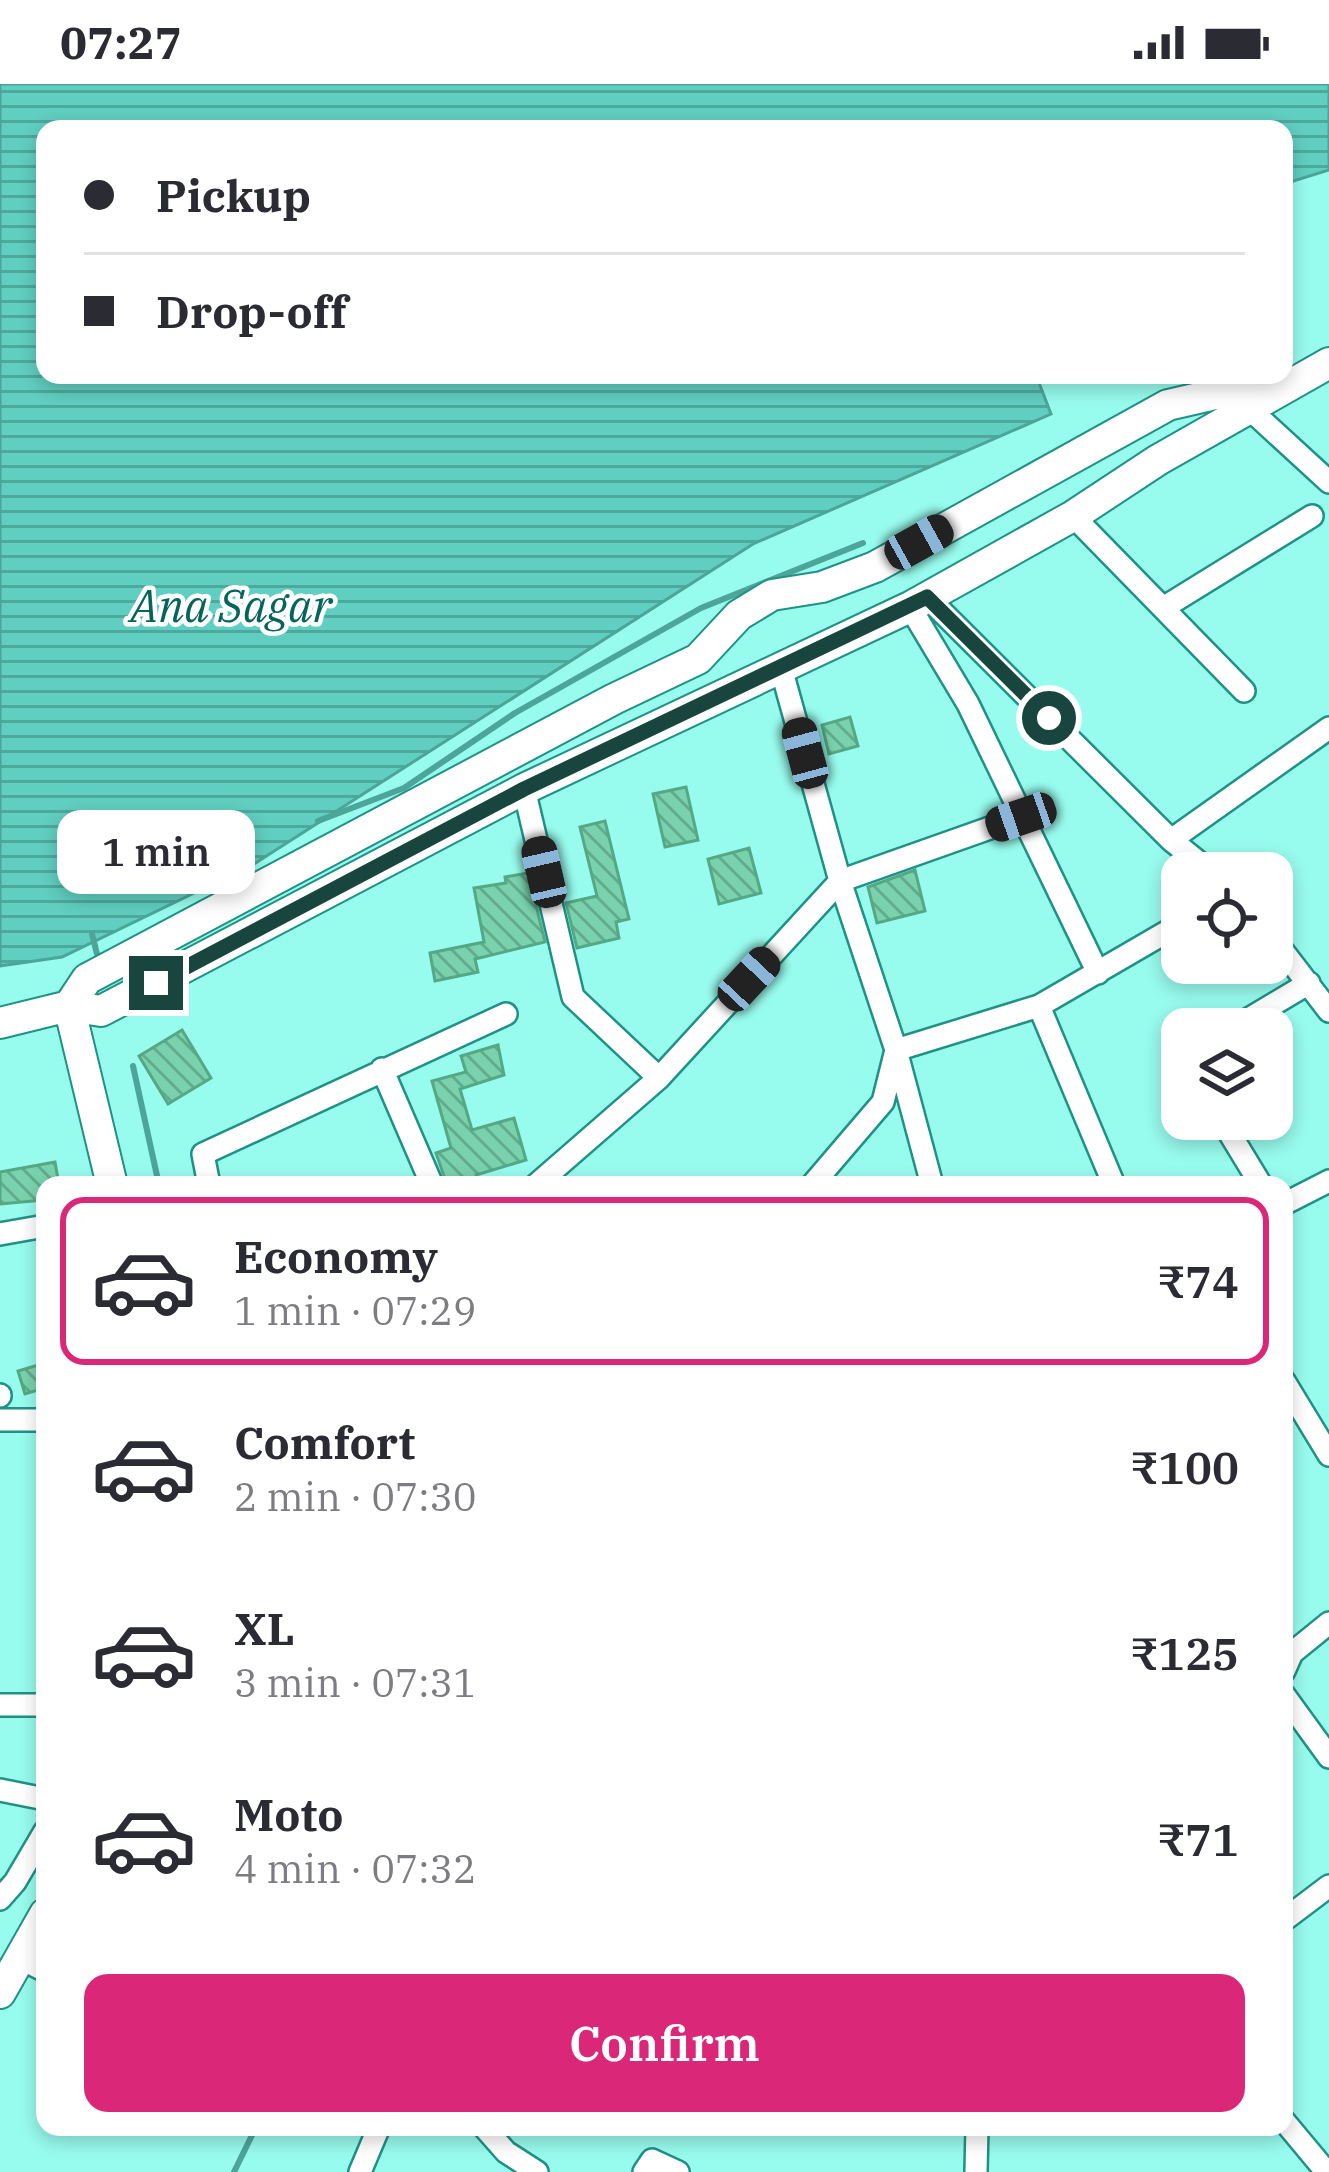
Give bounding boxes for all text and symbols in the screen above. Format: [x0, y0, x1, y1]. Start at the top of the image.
text: 07:27 [60, 13, 182, 71]
text: Pickup [156, 166, 311, 224]
text: Drop-off [156, 282, 347, 340]
car [879, 509, 959, 575]
water label: Ana Sagar [127, 576, 333, 634]
route start [1022, 691, 1076, 745]
car [778, 714, 832, 792]
car [981, 788, 1061, 846]
callout: 1 min [57, 809, 255, 893]
text: 1 min [102, 826, 210, 877]
car [518, 833, 570, 911]
map controls [1161, 852, 1293, 1140]
button: locate [1161, 852, 1293, 984]
car [711, 940, 787, 1018]
route end [129, 956, 183, 1010]
button: layers [1161, 1008, 1293, 1140]
icon: car [90, 1227, 198, 1335]
text: Economy [234, 1227, 438, 1285]
text: ₹74 [1157, 1252, 1239, 1310]
text: 1 min · 07:29 [234, 1285, 476, 1336]
icon: car [90, 1413, 198, 1521]
text: Comfort [234, 1413, 415, 1471]
text: ₹100 [1130, 1438, 1239, 1496]
text: 2 min · 07:30 [234, 1471, 476, 1522]
icon: car [90, 1599, 198, 1707]
text: XL [234, 1599, 295, 1657]
text: ₹125 [1130, 1624, 1239, 1682]
text: 3 min · 07:31 [234, 1657, 476, 1708]
icon: car [90, 1785, 198, 1893]
text: Moto [234, 1785, 344, 1843]
text: ₹71 [1157, 1810, 1239, 1868]
text: 4 min · 07:32 [234, 1843, 476, 1894]
button: Confirm [84, 1974, 1245, 2112]

